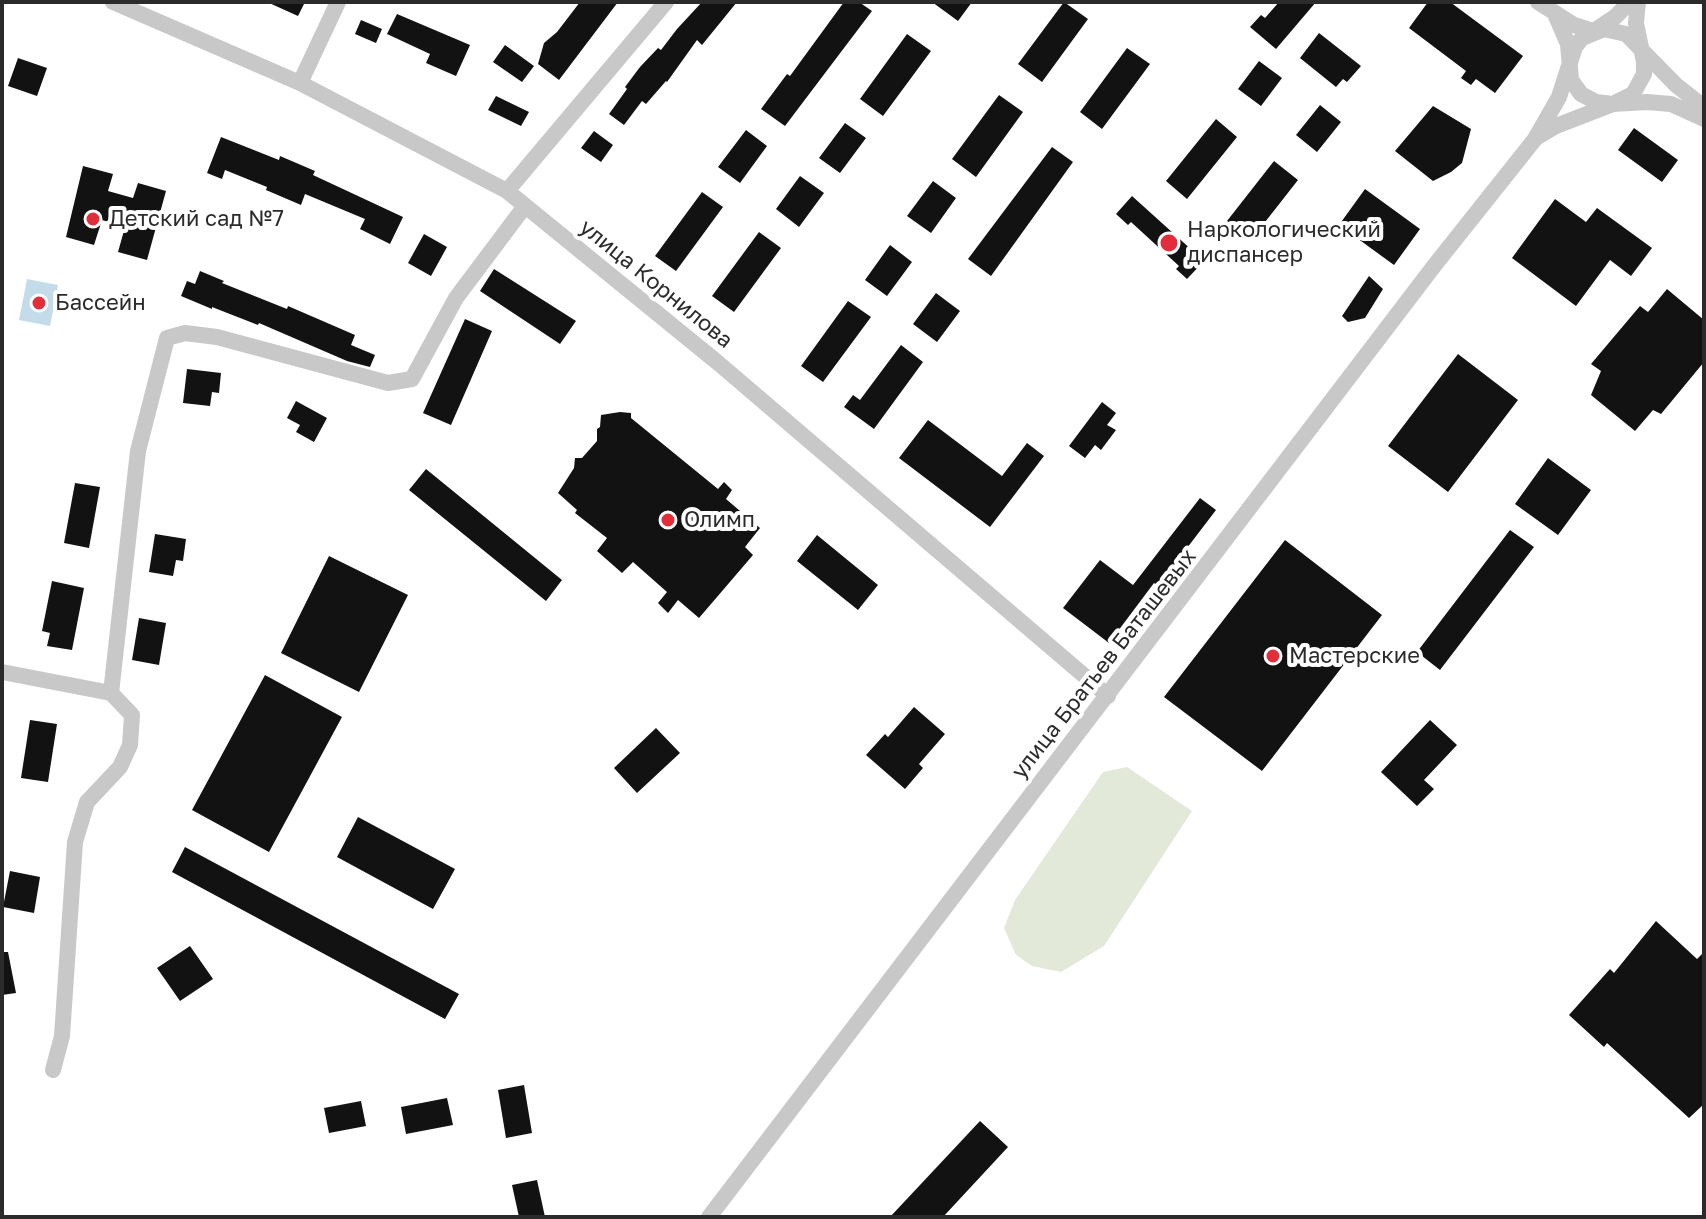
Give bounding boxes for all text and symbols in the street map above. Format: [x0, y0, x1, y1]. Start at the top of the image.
place label: Детский сад №7 [109, 206, 284, 232]
marker: Детский сад №7 [84, 210, 102, 228]
street label: улица Корнилова [574, 214, 738, 354]
place label: Наркологический диспансер [1187, 217, 1381, 268]
marker: Наркологический диспансер [1158, 232, 1180, 254]
place label: Бассейн [55, 290, 146, 316]
marker: Бассейн [30, 294, 48, 312]
place label: Олимп [684, 507, 755, 533]
marker: Олимп [659, 511, 677, 529]
street label: улица Братьев Баташевых [1006, 544, 1202, 784]
place label: Мастерские [1289, 643, 1420, 669]
marker: Мастерские [1264, 647, 1282, 665]

